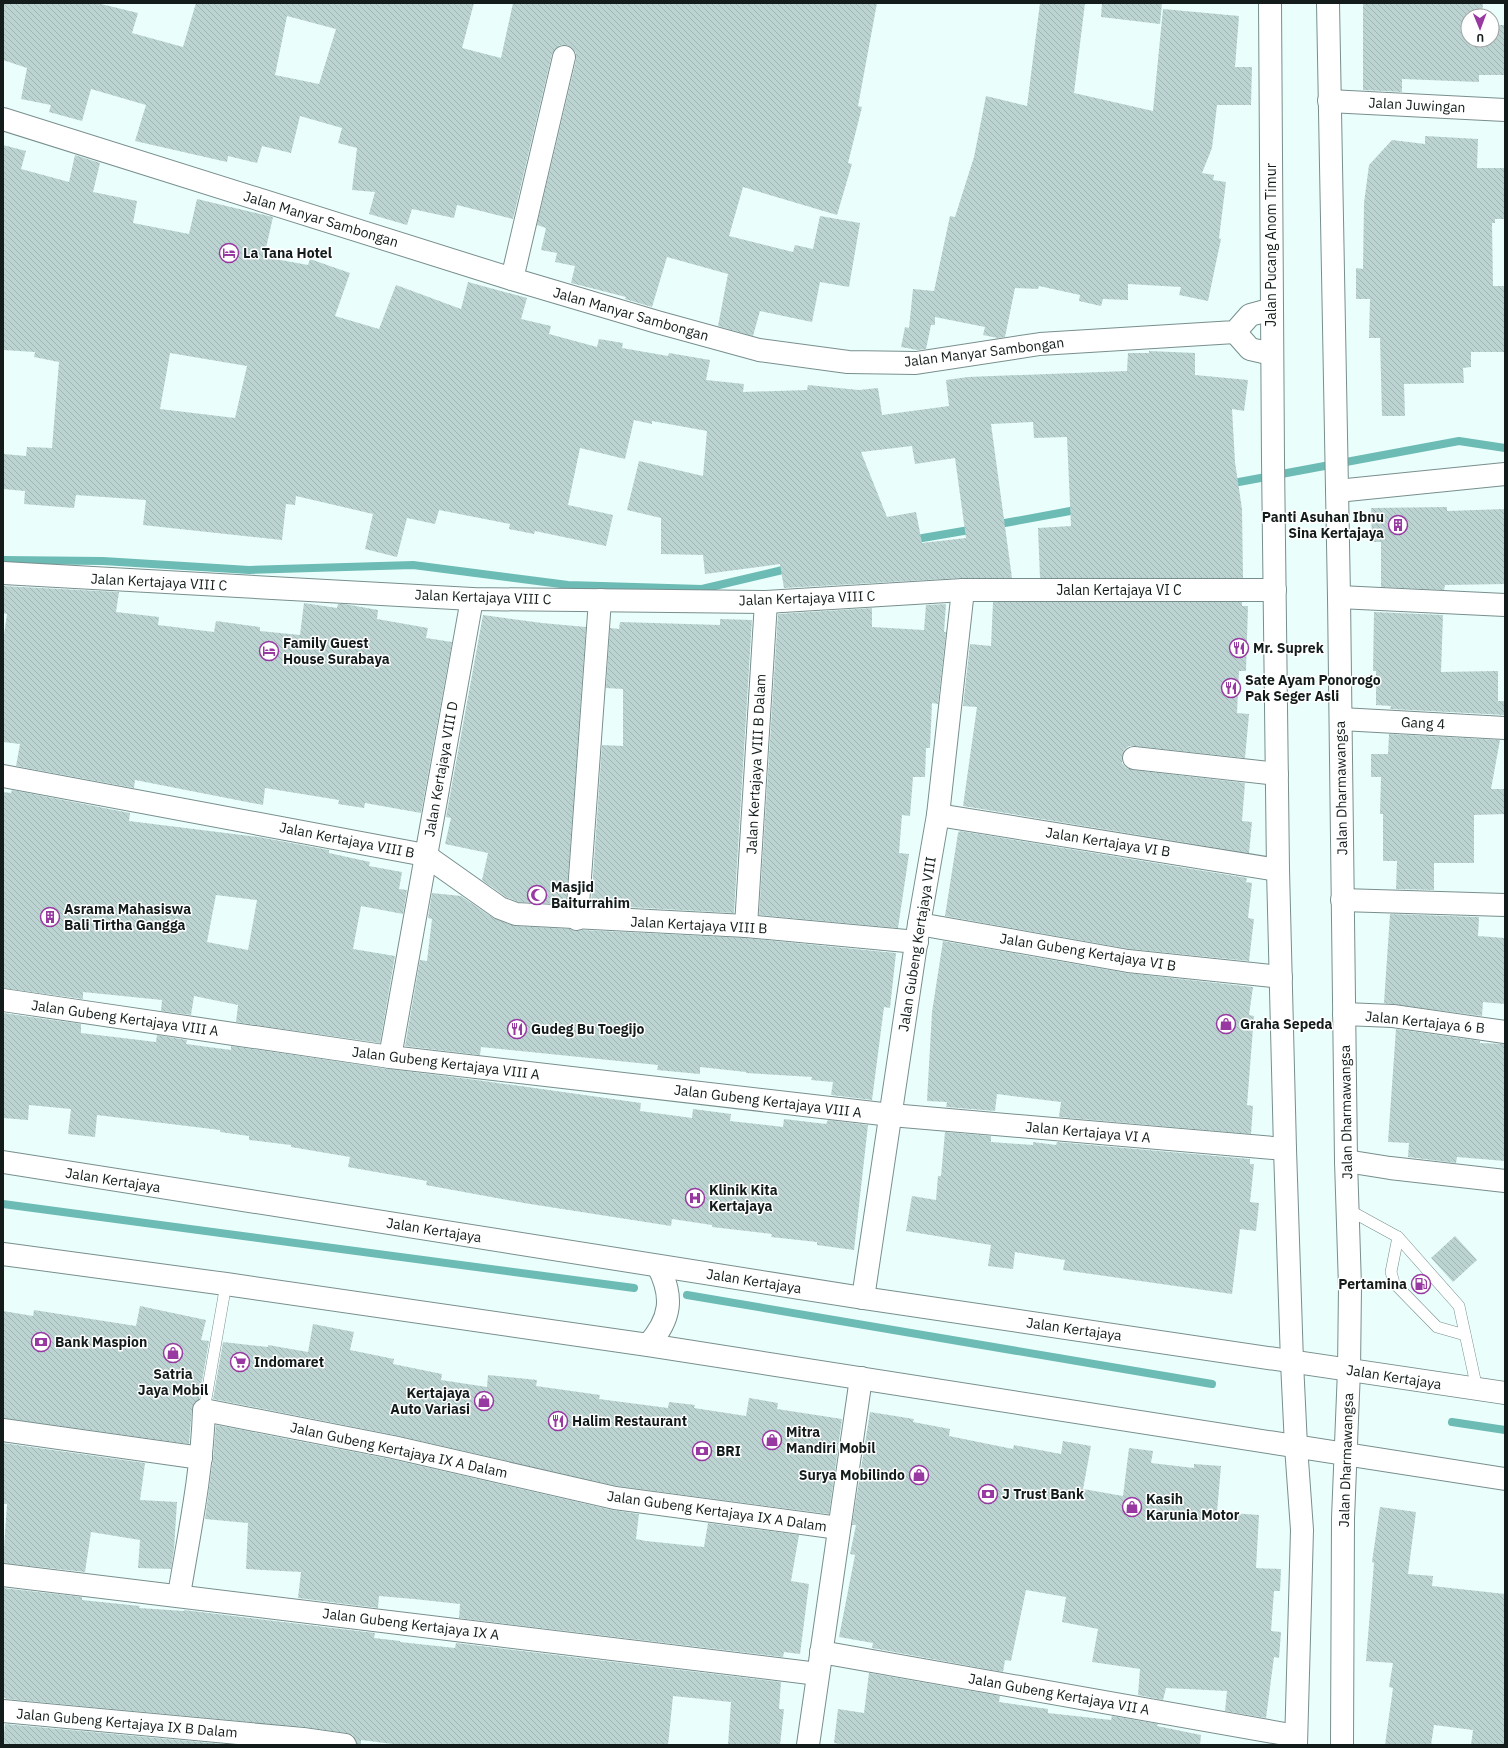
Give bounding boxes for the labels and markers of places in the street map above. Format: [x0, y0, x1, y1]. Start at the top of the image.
hotel icon: La Tana Hotel [218, 242, 240, 264]
place label: La Tana Hotel [243, 244, 332, 262]
place label: Panti Asuhan Ibnu Sina Kertajaya [1262, 508, 1384, 542]
building icon: Panti Asuhan Ibnu Sina Kertajaya [1387, 514, 1409, 536]
place label: Family Guest House Surabaya [283, 634, 390, 668]
restaurant icon: Mr. Suprek [1228, 637, 1250, 659]
place label: Mr. Suprek [1253, 639, 1325, 657]
hotel icon: Family Guest House Surabaya [258, 640, 280, 662]
place label: Sate Ayam Ponorogo Pak Seger Asli [1245, 671, 1381, 705]
restaurant icon: Sate Ayam Ponorogo Pak Seger Asli [1220, 677, 1242, 699]
place label: Masjid Baiturrahim [551, 878, 630, 912]
mosque icon: Masjid Baiturrahim [526, 884, 548, 906]
place label: Asrama Mahasiswa Bali Tirtha Gangga [64, 900, 191, 934]
building icon: Asrama Mahasiswa Bali Tirtha Gangga [39, 906, 61, 928]
shop icon: Graha Sepeda [1215, 1013, 1237, 1035]
place label: Graha Sepeda [1240, 1015, 1333, 1033]
restaurant icon: Gudeg Bu Toegijo [506, 1018, 528, 1040]
place label: Gudeg Bu Toegijo [531, 1020, 645, 1038]
place label: Klinik Kita Kertajaya [709, 1181, 778, 1215]
hospital icon: Klinik Kita Kertajaya [684, 1187, 706, 1209]
fuel station icon: Pertamina [1410, 1273, 1432, 1295]
place label: Pertamina [1338, 1275, 1407, 1293]
bank icon: Bank Maspion [30, 1331, 52, 1353]
place label: Bank Maspion [55, 1333, 147, 1351]
shop icon: Satria Jaya Mobil [162, 1342, 184, 1364]
supermarket icon: Indomaret [229, 1351, 251, 1373]
place label: Indomaret [254, 1353, 324, 1371]
place label: Satria Jaya Mobil [138, 1365, 208, 1399]
place label: Kertajaya Auto Variasi [390, 1384, 470, 1418]
shop icon: Kertajaya Auto Variasi [473, 1390, 495, 1412]
restaurant icon: Halim Restaurant [547, 1410, 569, 1432]
place label: Halim Restaurant [572, 1412, 687, 1430]
place label: Mitra Mandiri Mobil [786, 1423, 875, 1457]
shop icon: Mitra Mandiri Mobil [761, 1429, 783, 1451]
bank icon: BRI [691, 1440, 713, 1462]
place label: BRI [716, 1442, 741, 1460]
shop icon: Surya Mobilindo [908, 1464, 930, 1486]
place label: Surya Mobilindo [799, 1466, 905, 1484]
bank icon: J Trust Bank [977, 1483, 999, 1505]
place label: J Trust Bank [1002, 1485, 1085, 1503]
place label: Kasih Karunia Motor [1146, 1490, 1240, 1524]
shop icon: Kasih Karunia Motor [1121, 1496, 1143, 1518]

